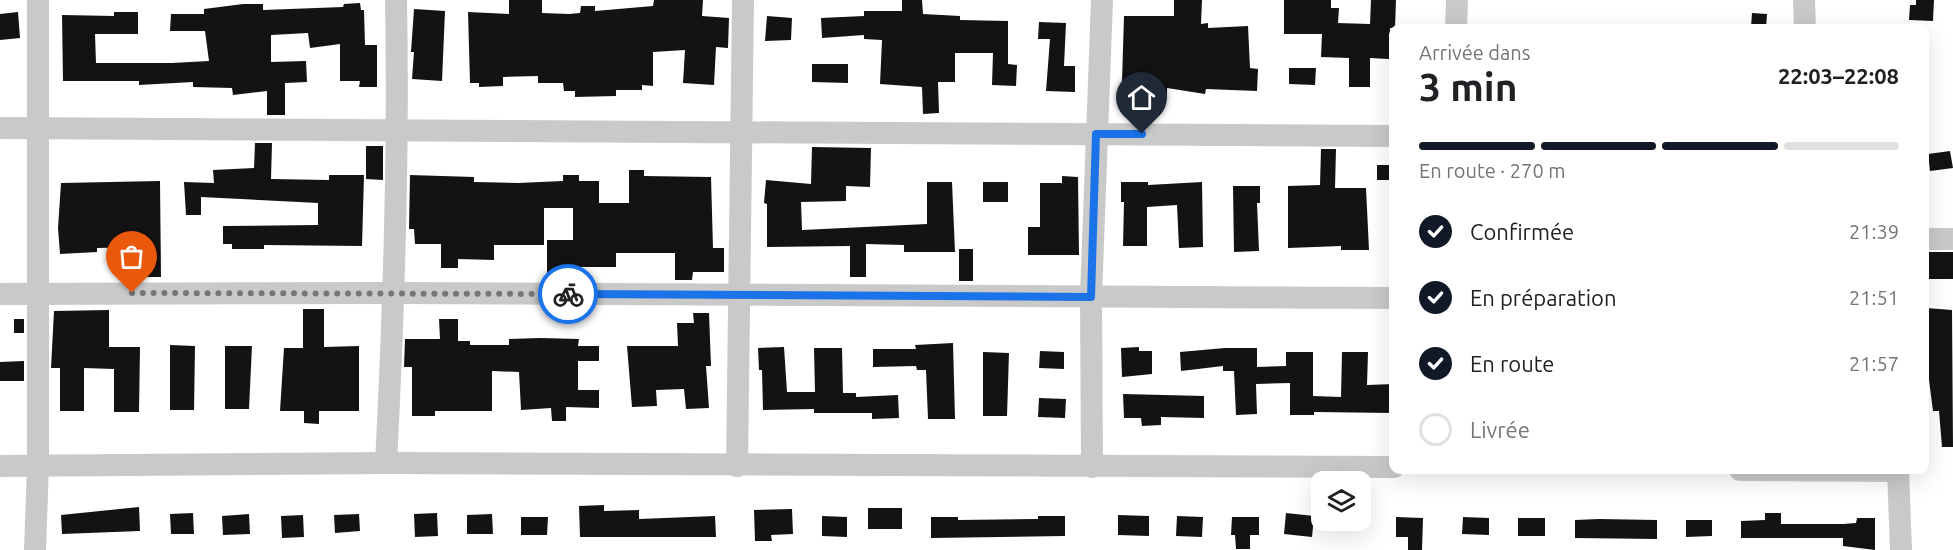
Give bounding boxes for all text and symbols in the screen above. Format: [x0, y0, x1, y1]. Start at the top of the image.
text: Arrivée dans [1419, 41, 1530, 64]
text: 22:03–22:08 [1778, 63, 1899, 88]
text: 3 min [1419, 65, 1518, 108]
pin [1116, 72, 1167, 134]
icon: home [1125, 81, 1158, 114]
text: En route · 270 m [1419, 159, 1566, 182]
icon: check [1419, 215, 1452, 248]
text: Confirmée [1470, 219, 1574, 244]
text: 21:39 [1849, 220, 1899, 243]
pin [106, 231, 157, 293]
icon: bag [115, 240, 148, 273]
courier [538, 264, 598, 324]
icon: bike [552, 278, 585, 311]
icon: check [1419, 281, 1452, 314]
text: En préparation [1470, 285, 1617, 310]
text: 21:51 [1849, 286, 1899, 309]
icon: check [1419, 347, 1452, 380]
text: En route [1470, 351, 1554, 376]
text: 21:57 [1849, 352, 1899, 375]
text: Livrée [1470, 417, 1530, 442]
map controls [1311, 471, 1371, 531]
button: layers [1311, 471, 1371, 531]

